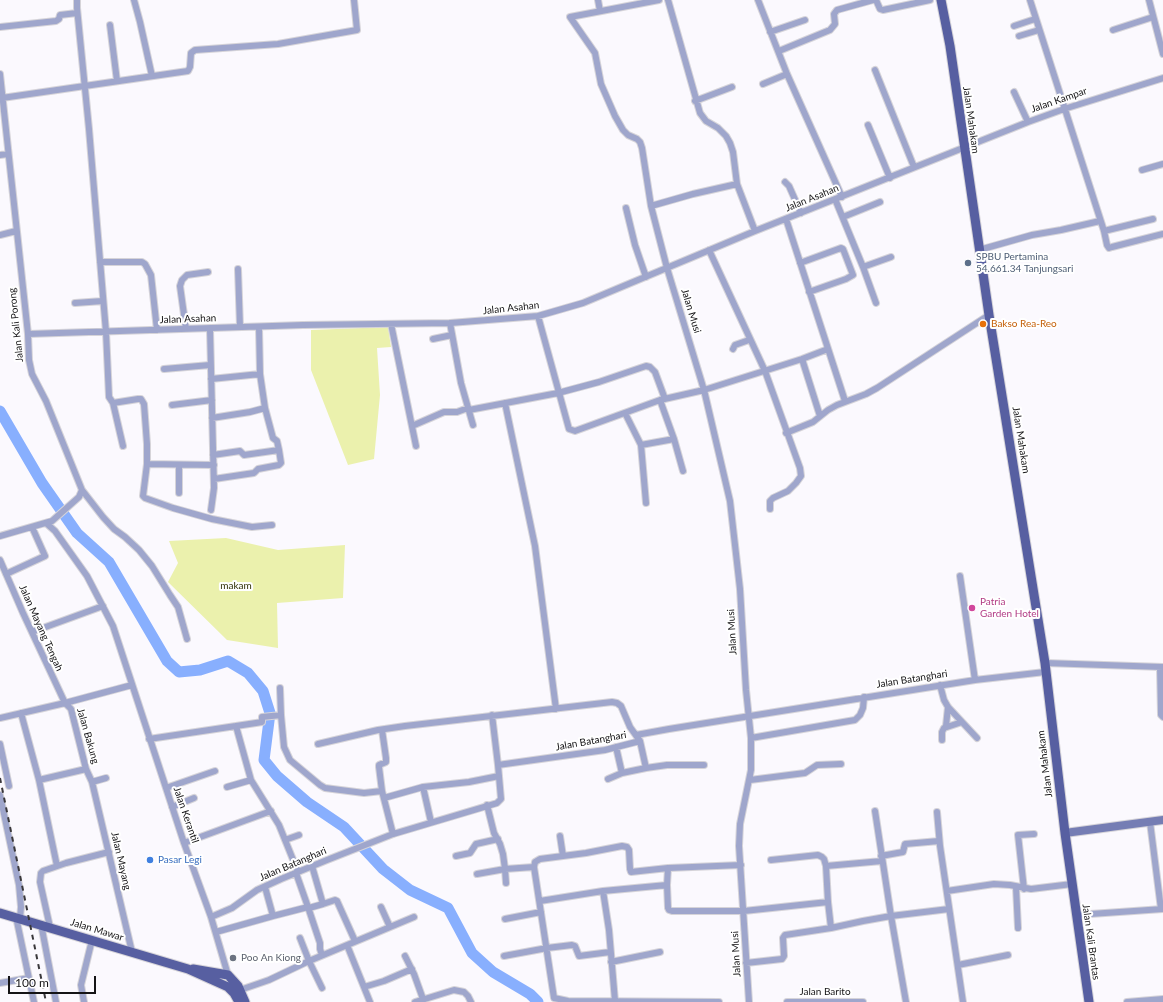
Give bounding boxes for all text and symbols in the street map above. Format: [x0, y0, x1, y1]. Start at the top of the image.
street label: Jalan Kampar [1029, 85, 1089, 115]
street label: Jalan Mahakam [960, 86, 982, 154]
street label: Jalan Asahan [783, 182, 841, 214]
place label: SPBU Pertamina 54.661.34 Tanjungsari [976, 251, 1073, 274]
marker: SPBU Pertamina 54.661.34 Tanjungsari [963, 258, 973, 268]
street label: Jalan Kali Porong [6, 287, 26, 363]
street label: Jalan Musi [679, 287, 703, 335]
street label: Jalan Asahan [482, 299, 540, 317]
street label: Jalan Asahan [159, 312, 217, 326]
place label: Bakso Rea-Reo [991, 318, 1057, 330]
marker: Bakso Rea-Reo [978, 319, 988, 329]
street label: Jalan Mahakam [1010, 406, 1032, 474]
park label: makam [220, 580, 252, 592]
street label: Jalan Mayang Tengah [17, 583, 65, 673]
place label: Patria Garden Hotel [980, 596, 1039, 620]
marker: Patria Garden Hotel [967, 603, 977, 613]
street label: Jalan Musi [725, 609, 739, 655]
street label: Jalan Batanghari [876, 667, 948, 691]
street label: Jalan Bakung [74, 707, 102, 765]
street label: Jalan Batanghari [555, 729, 627, 753]
street label: Jalan Mahakam [1035, 730, 1055, 798]
street label: Jalan Kerantil [171, 785, 201, 845]
street label: Jalan Mayang [108, 831, 134, 891]
street label: Jalan Batanghari [258, 844, 328, 884]
place label: Pasar Legi [158, 854, 202, 866]
marker: Pasar Legi [145, 855, 155, 865]
street label: Jalan Kali Brantas [1080, 903, 1102, 981]
street label: Jalan Mawar [69, 916, 125, 944]
street label: Jalan Musi [729, 931, 743, 977]
place label: Poo An Kiong [241, 952, 301, 964]
marker: Poo An Kiong [228, 953, 238, 963]
scale bar [10, 968, 98, 994]
text: 100 m [15, 975, 49, 990]
street label: Jalan Barito [799, 986, 851, 998]

